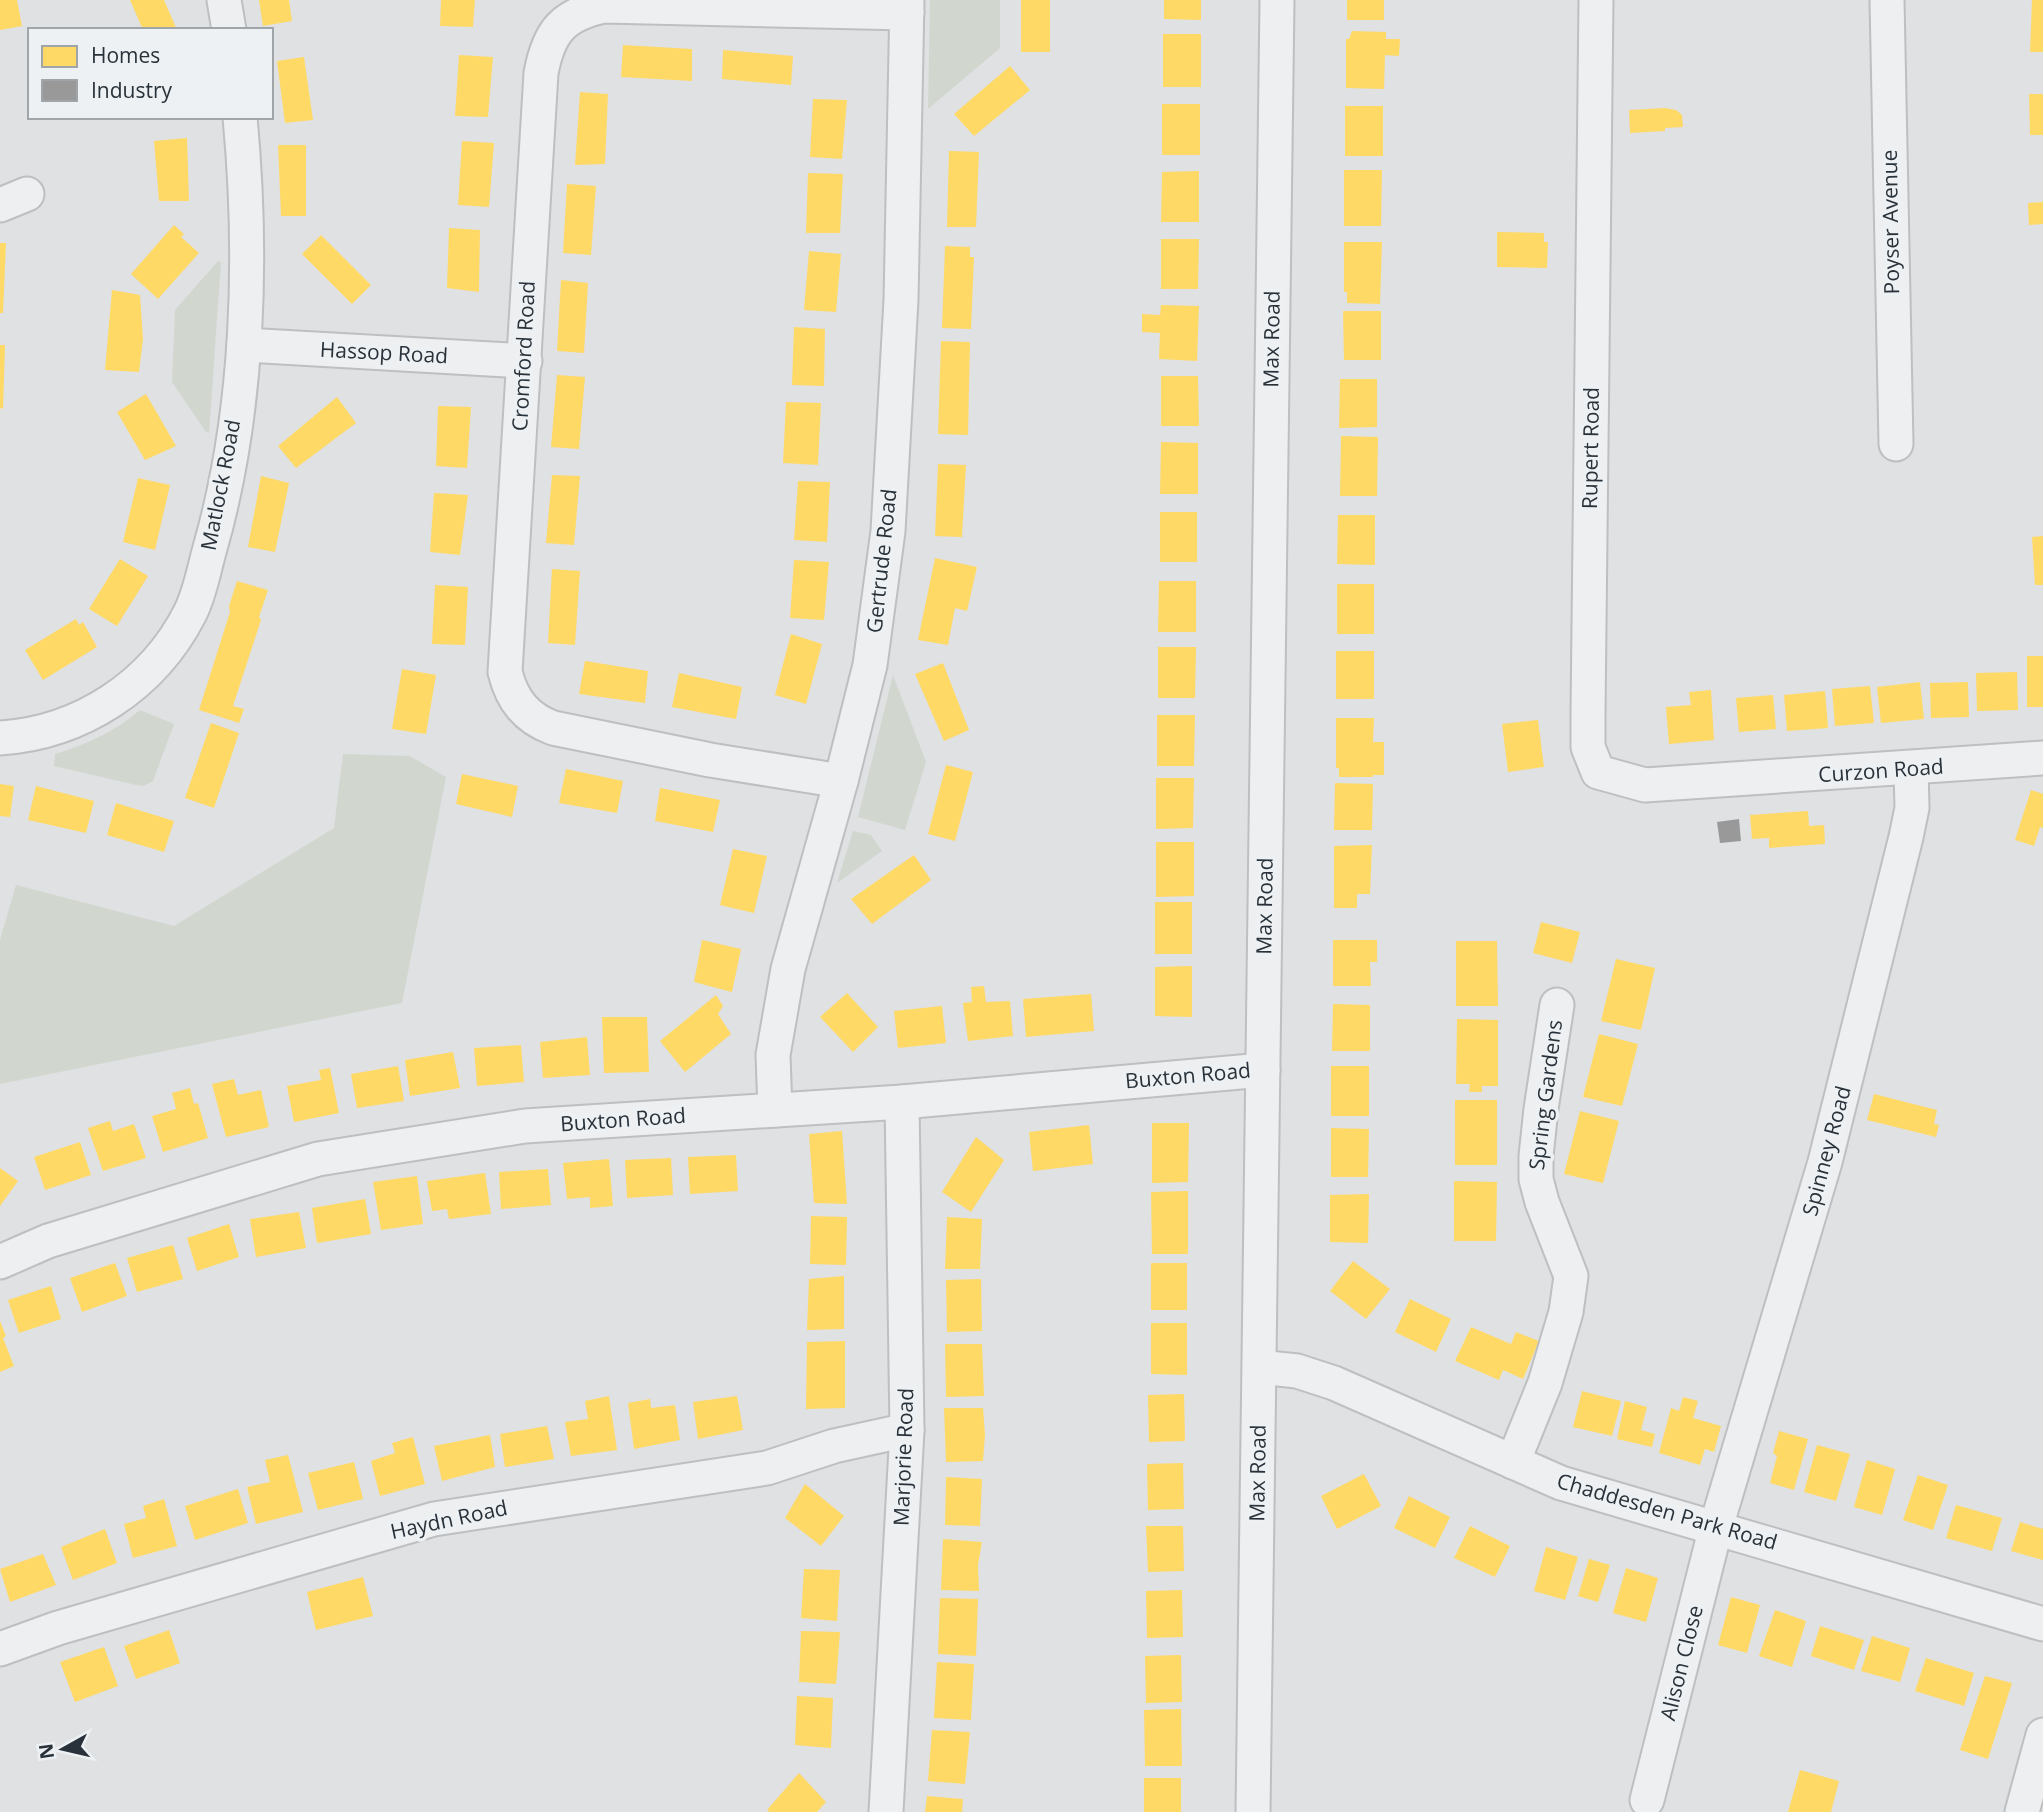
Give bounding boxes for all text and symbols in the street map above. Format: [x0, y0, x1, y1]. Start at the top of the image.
legend [28, 28, 273, 119]
text: Homes [91, 41, 160, 69]
text: Industry [91, 76, 173, 104]
street label: Poyser Avenue [1875, 149, 1905, 295]
street label: Cromford Road [505, 280, 541, 432]
street label: Max Road [1256, 290, 1286, 388]
street label: Hassop Road [319, 335, 449, 369]
street label: Rupert Road [1575, 387, 1605, 509]
street label: Matlock Road [194, 417, 246, 553]
street label: Gertrude Road [860, 487, 902, 634]
street label: Curzon Road [1817, 752, 1945, 788]
street label: Max Road [1249, 857, 1279, 955]
street label: Spring Gardens [1522, 1018, 1568, 1172]
street label: Buxton Road [1124, 1056, 1252, 1094]
street label: Spinney Road [1795, 1083, 1857, 1219]
street label: Buxton Road [559, 1101, 687, 1137]
street label: Marjorie Road [887, 1387, 919, 1527]
street label: Max Road [1242, 1424, 1272, 1522]
street label: Chaddesden Park Road [1554, 1466, 1781, 1556]
street label: Haydn Road [388, 1493, 510, 1545]
street label: Alison Close [1653, 1602, 1709, 1723]
north arrow [28, 1714, 98, 1784]
text: N [32, 1742, 60, 1761]

